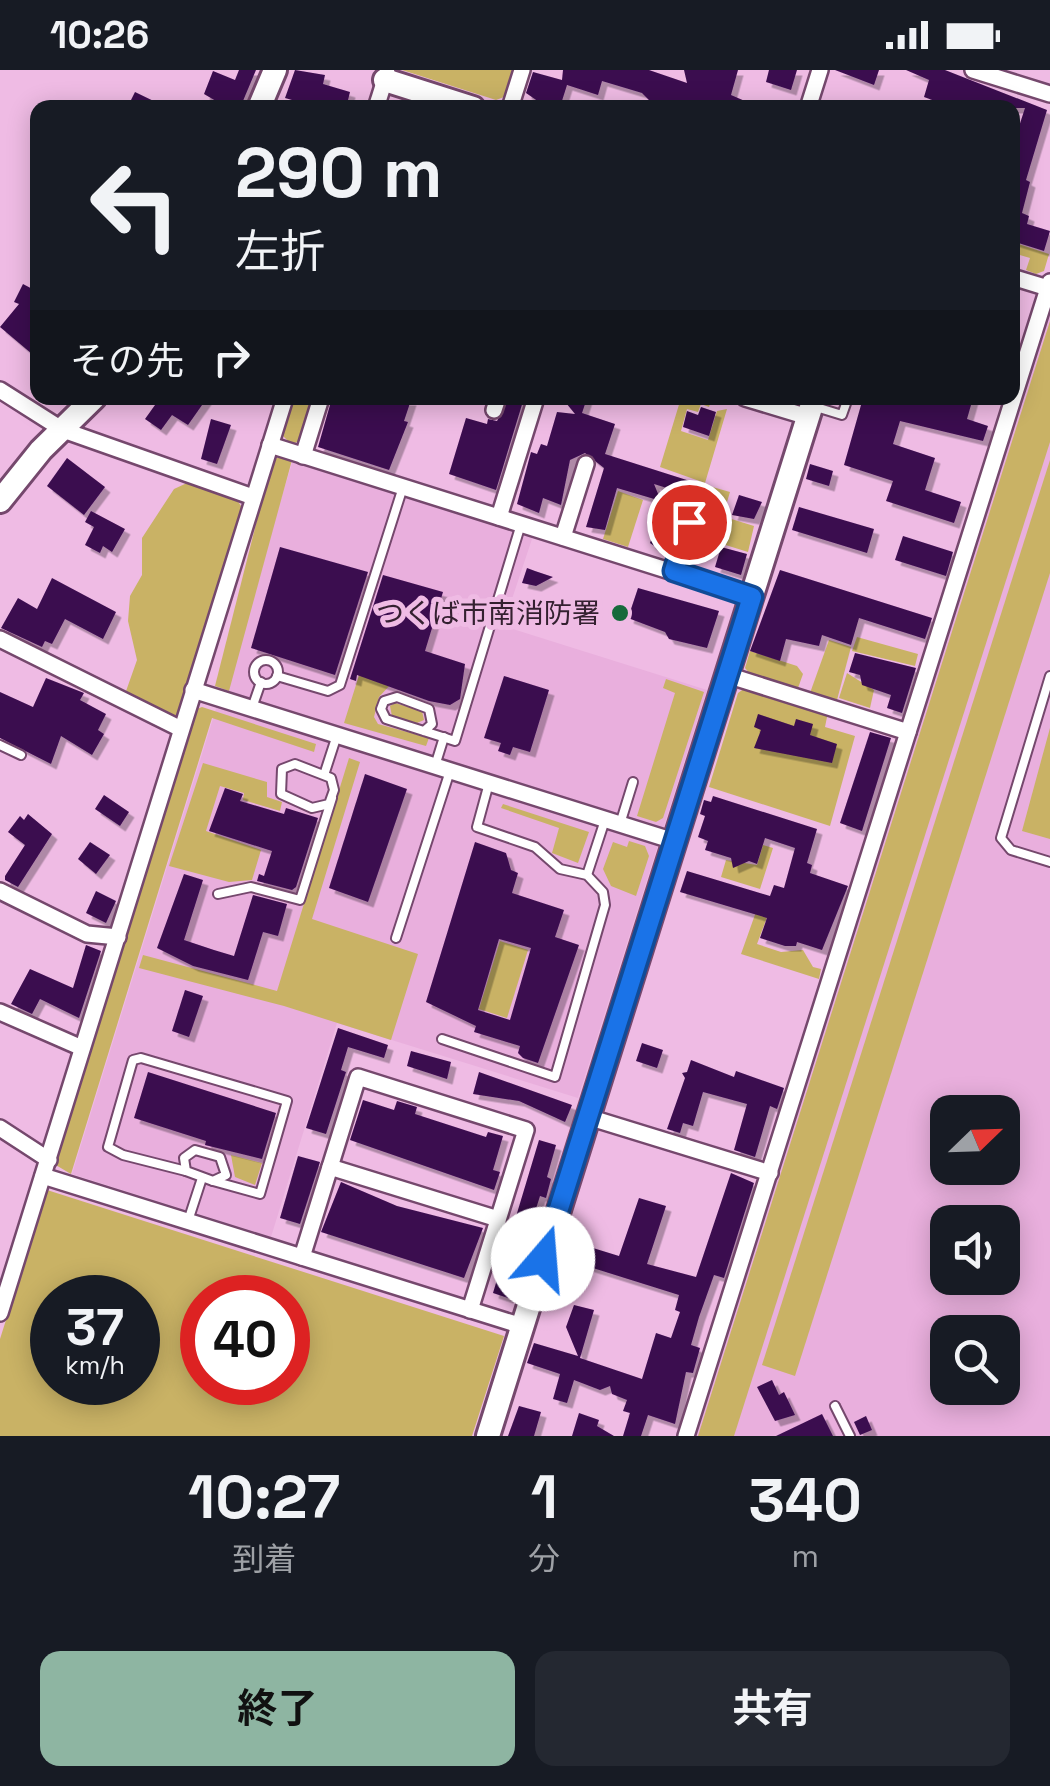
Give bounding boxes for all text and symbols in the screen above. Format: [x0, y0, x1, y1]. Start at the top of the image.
text: 10:26 [50, 11, 149, 59]
text: 290 m [235, 128, 442, 217]
icon: left [70, 140, 200, 270]
text: 左折 [235, 223, 325, 280]
icon: right [204, 330, 259, 385]
text: その先 [70, 337, 184, 385]
pin [647, 480, 732, 565]
icon: arrive [662, 495, 717, 550]
place label: つくば市南消防署 [376, 595, 600, 631]
marker: つくば市南消防署 [609, 602, 631, 624]
north arrow [930, 1095, 1020, 1185]
map controls [930, 1095, 1020, 1405]
button: sound [930, 1205, 1020, 1295]
position arrow [491, 1207, 595, 1311]
speed limit sign: 40 [180, 1275, 310, 1405]
text: 37 [66, 1296, 124, 1360]
button: search [930, 1315, 1020, 1405]
text: km/h [65, 1349, 125, 1381]
text: 10:27 [188, 1459, 340, 1536]
text: 1 [531, 1459, 558, 1536]
text: 340 [748, 1462, 862, 1539]
text: m [791, 1536, 819, 1576]
text: 到着 [232, 1539, 296, 1579]
text: 分 [528, 1539, 560, 1579]
button: 終了 [40, 1651, 515, 1766]
button: 共有 [535, 1651, 1010, 1766]

